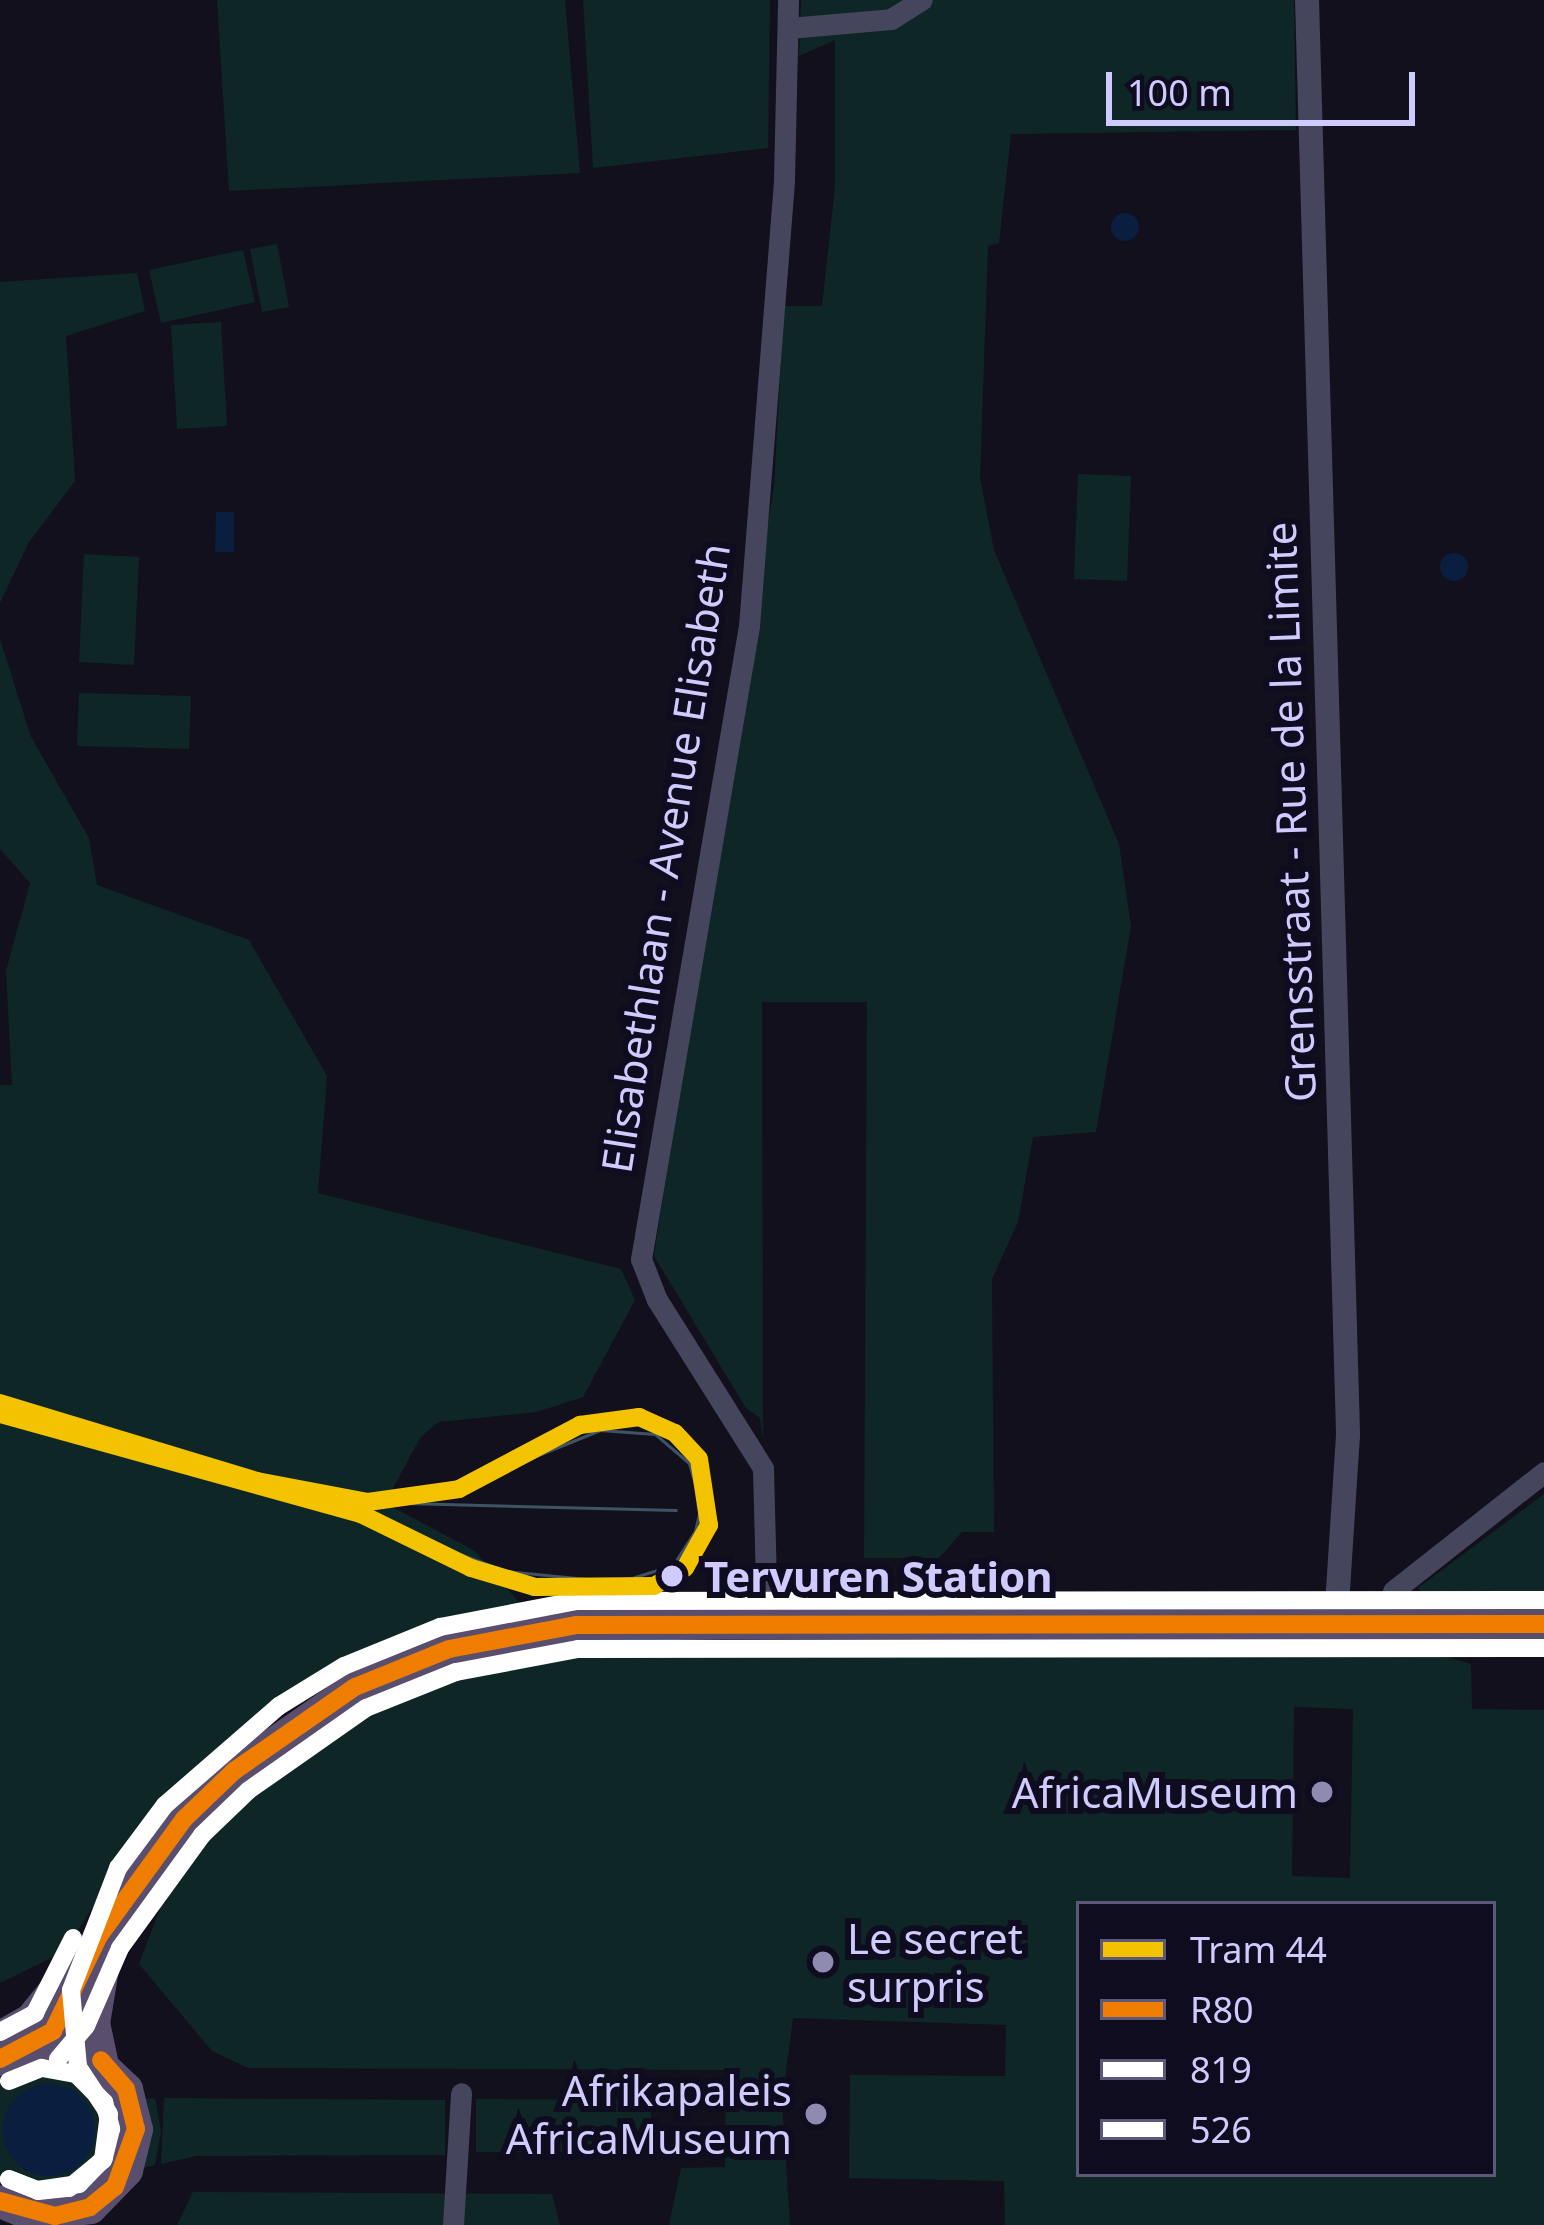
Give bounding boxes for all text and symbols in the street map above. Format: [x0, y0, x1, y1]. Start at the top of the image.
scale bar [1112, 48, 1421, 122]
text: 100 m [1127, 68, 1232, 117]
street label: Grensstraat - Rue de la Limite [1255, 521, 1325, 1103]
street label: Elisabethlaan - Avenue Elisabeth [590, 540, 740, 1176]
place label: Tervuren Station [704, 1551, 1053, 1601]
marker: Tervuren Station [651, 1555, 693, 1597]
place label: AfricaMuseum [1012, 1767, 1298, 1817]
marker: AfricaMuseum [1309, 1779, 1335, 1805]
legend [1076, 1901, 1496, 2177]
place label: Le secret surpris [847, 1913, 1023, 2012]
text: Tram 44 [1190, 1925, 1327, 1974]
marker: Le secret surpris [810, 1949, 836, 1975]
text: R80 [1190, 1985, 1254, 2034]
text: 819 [1190, 2045, 1252, 2094]
place label: Afrikapaleis AfricaMuseum [506, 2065, 792, 2164]
marker: Afrikapaleis AfricaMuseum [803, 2101, 829, 2127]
text: 526 [1190, 2105, 1252, 2154]

